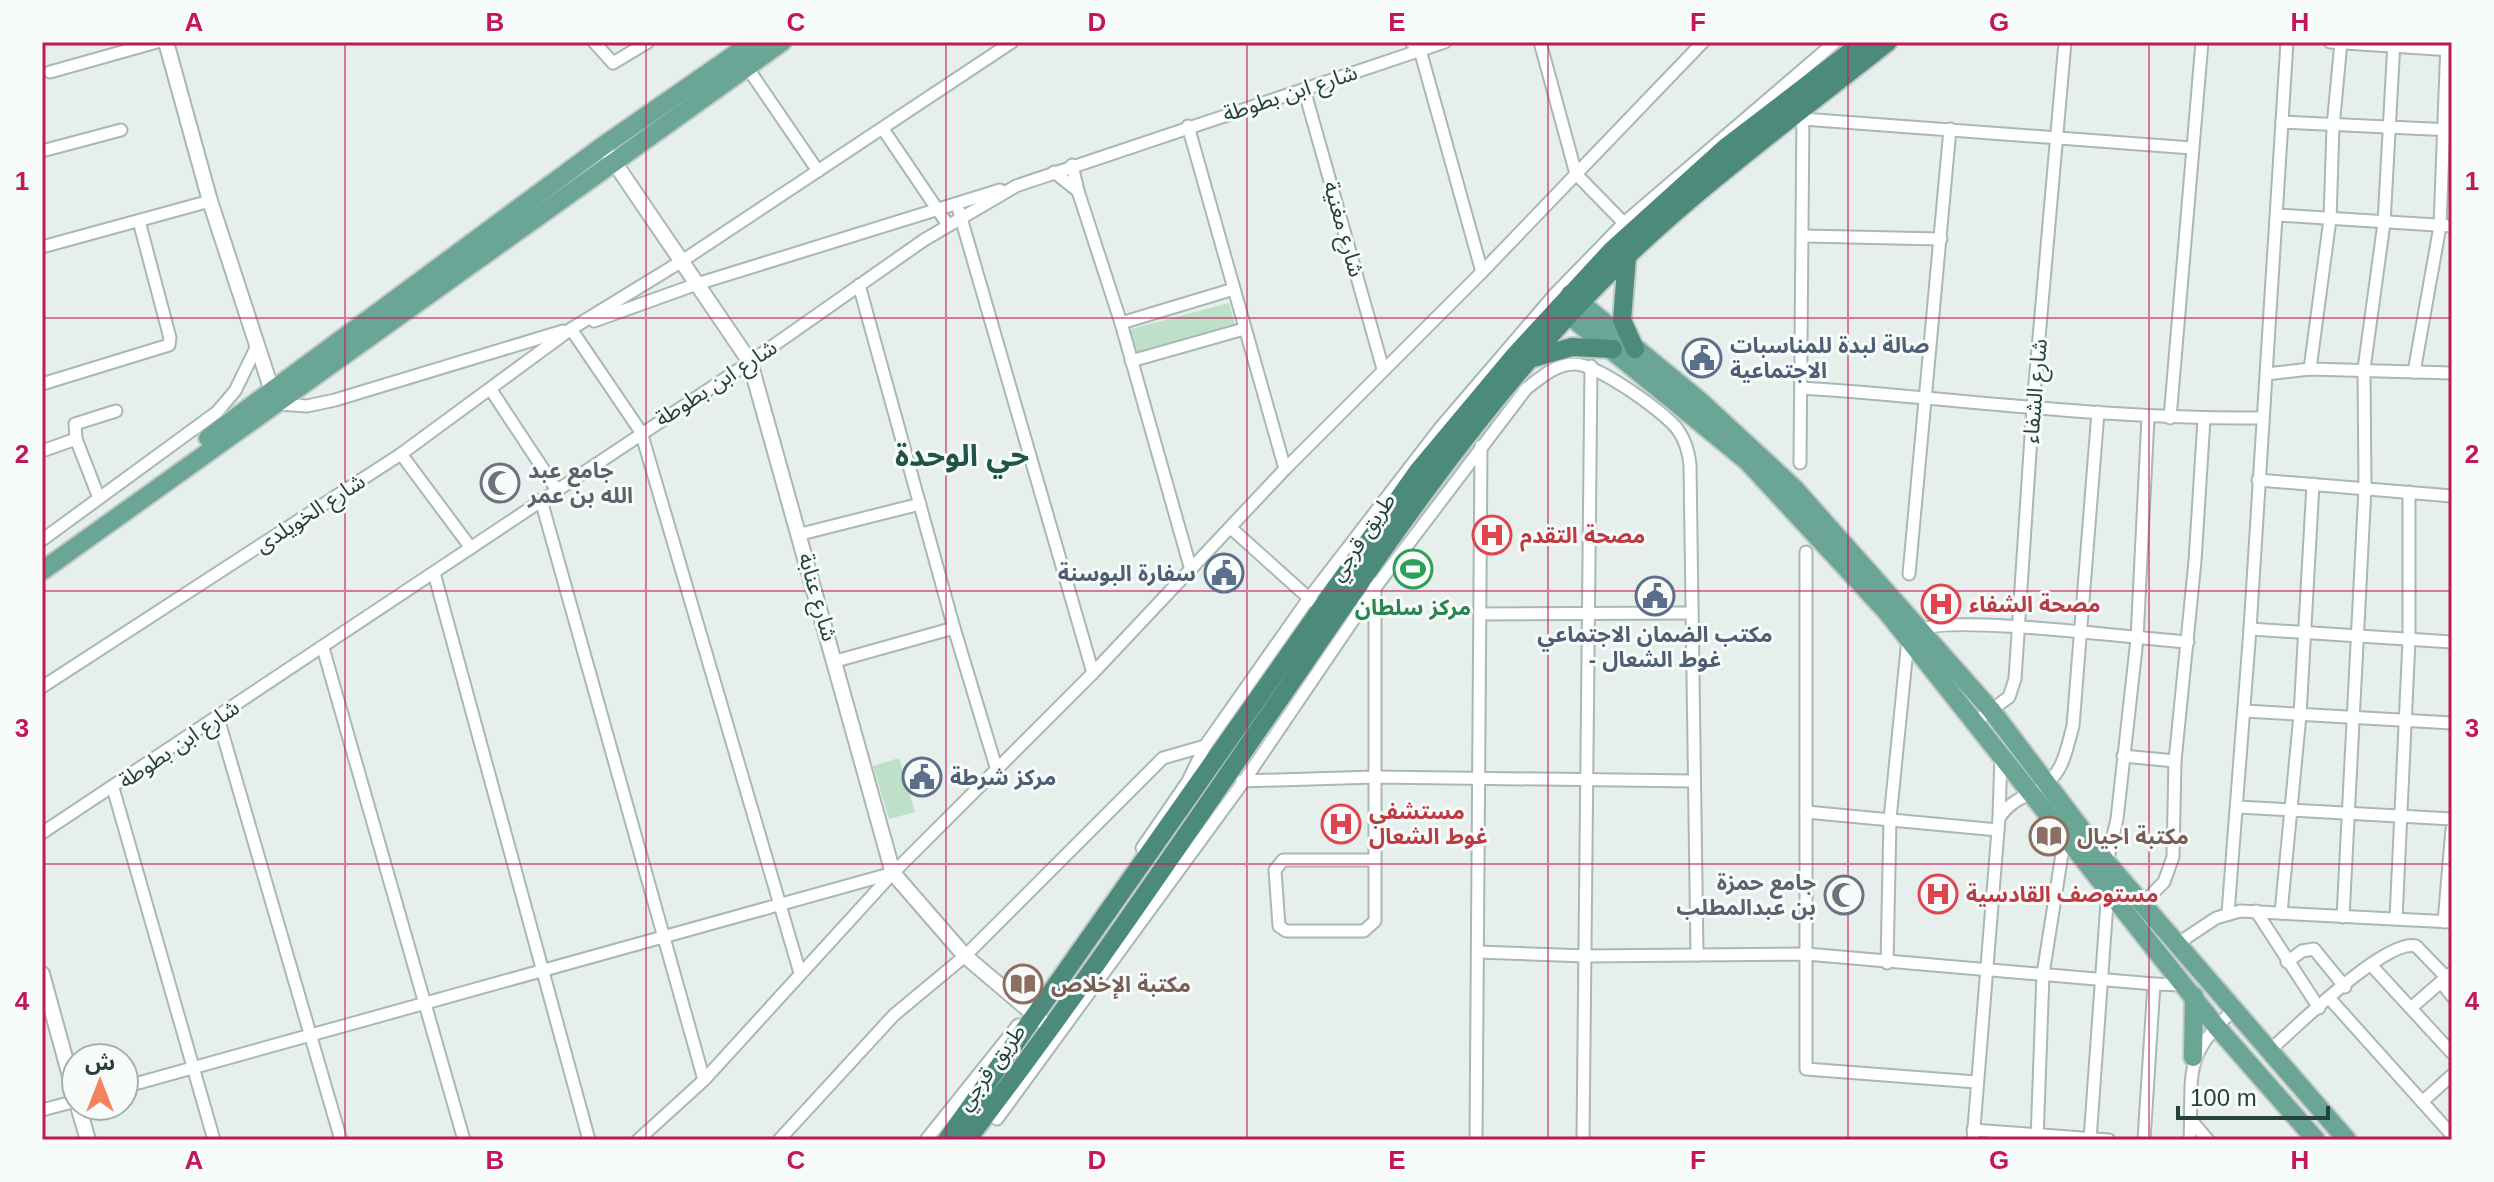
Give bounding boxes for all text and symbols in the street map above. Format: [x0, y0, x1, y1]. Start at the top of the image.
text: A [185, 7, 204, 37]
text: B [486, 7, 504, 37]
text: C [787, 7, 806, 37]
text: D [1088, 7, 1106, 37]
text: E [1388, 7, 1406, 37]
text: F [1690, 7, 1706, 37]
text: G [1989, 7, 2009, 37]
text: H [2291, 7, 2309, 37]
street label: شارع ابن بطوطة [1220, 60, 1362, 130]
text: 1 [15, 166, 29, 196]
text: 1 [2465, 166, 2479, 196]
street label: شارع مغنية [1315, 178, 1370, 281]
place label: صالة لبدة للمناسبات الاجتماعية [1730, 333, 1929, 383]
street label: شارع ابن بطوطة [651, 334, 784, 435]
public building icon: صالة لبدة للمناسبات الاجتماعية [1681, 337, 1723, 379]
street label: شارع الشفاء [2018, 338, 2056, 445]
text: 2 [15, 439, 29, 469]
district label: حي الوحدة [895, 439, 1029, 479]
text: 2 [2465, 439, 2479, 469]
place label: جامع عبد الله بن عمر [527, 458, 633, 508]
mosque icon: جامع عبد الله بن عمر [479, 462, 521, 504]
street label: شارع الخويلدى [250, 468, 372, 561]
street label: طريق قرجي [1324, 488, 1404, 588]
hospital icon: مصحة التقدم [1471, 514, 1513, 556]
place label: مصحة التقدم [1520, 523, 1645, 552]
sports icon: مركز سلطان [1392, 548, 1434, 590]
street label: شارع عنابة [790, 550, 843, 645]
public building icon: سفارة البوسنة [1203, 552, 1245, 594]
place label: سفارة البوسنة [1058, 561, 1196, 587]
public building icon: مكتب الضمان الاجتماعي - غوط الشعال [1634, 575, 1676, 617]
hospital icon: مصحة الشفاء [1920, 583, 1962, 625]
place label: مصحة الشفاء [1969, 592, 2101, 617]
place label: مركز سلطان [1355, 595, 1471, 620]
place label: مكتب الضمان الاجتماعي - غوط الشعال [1537, 622, 1773, 672]
street label: شارع ابن بطوطة [114, 695, 246, 797]
text: 3 [15, 713, 29, 743]
text: 3 [2465, 713, 2479, 743]
public building icon: مركز شرطة [901, 756, 943, 798]
place label: مركز شرطة [950, 765, 1056, 790]
place label: مستشفي غوط الشعال [1369, 799, 1488, 849]
hospital icon: مستشفي غوط الشعال [1320, 803, 1362, 845]
library icon: مكتبة اجيال [2028, 815, 2070, 857]
place label: مكتبة اجيال [2077, 824, 2189, 849]
place label: جامع حمزة بن عبدالمطلب [1676, 870, 1816, 920]
hospital icon: مستوصف القادسية [1917, 873, 1959, 915]
mosque icon: جامع حمزة بن عبدالمطلب [1823, 874, 1865, 916]
place label: مستوصف القادسية [1966, 882, 2159, 907]
library icon: مكتبة الإخلاص [1002, 963, 1044, 1005]
place label: مكتبة الإخلاص [1051, 972, 1191, 1000]
text: 4 [15, 986, 30, 1016]
text: 4 [2465, 986, 2480, 1016]
street label: طريق قرجي [951, 1019, 1034, 1117]
north arrow [60, 1042, 140, 1122]
text: ش [85, 1050, 115, 1075]
scale bar [2178, 1070, 2328, 1120]
text: 100 m [2190, 1084, 2257, 1111]
text: A [185, 1145, 204, 1175]
text: B [486, 1145, 504, 1175]
text: C [787, 1145, 806, 1175]
text: D [1088, 1145, 1106, 1175]
text: E [1388, 1145, 1406, 1175]
text: F [1690, 1145, 1706, 1175]
text: G [1989, 1145, 2009, 1175]
text: H [2291, 1145, 2309, 1175]

